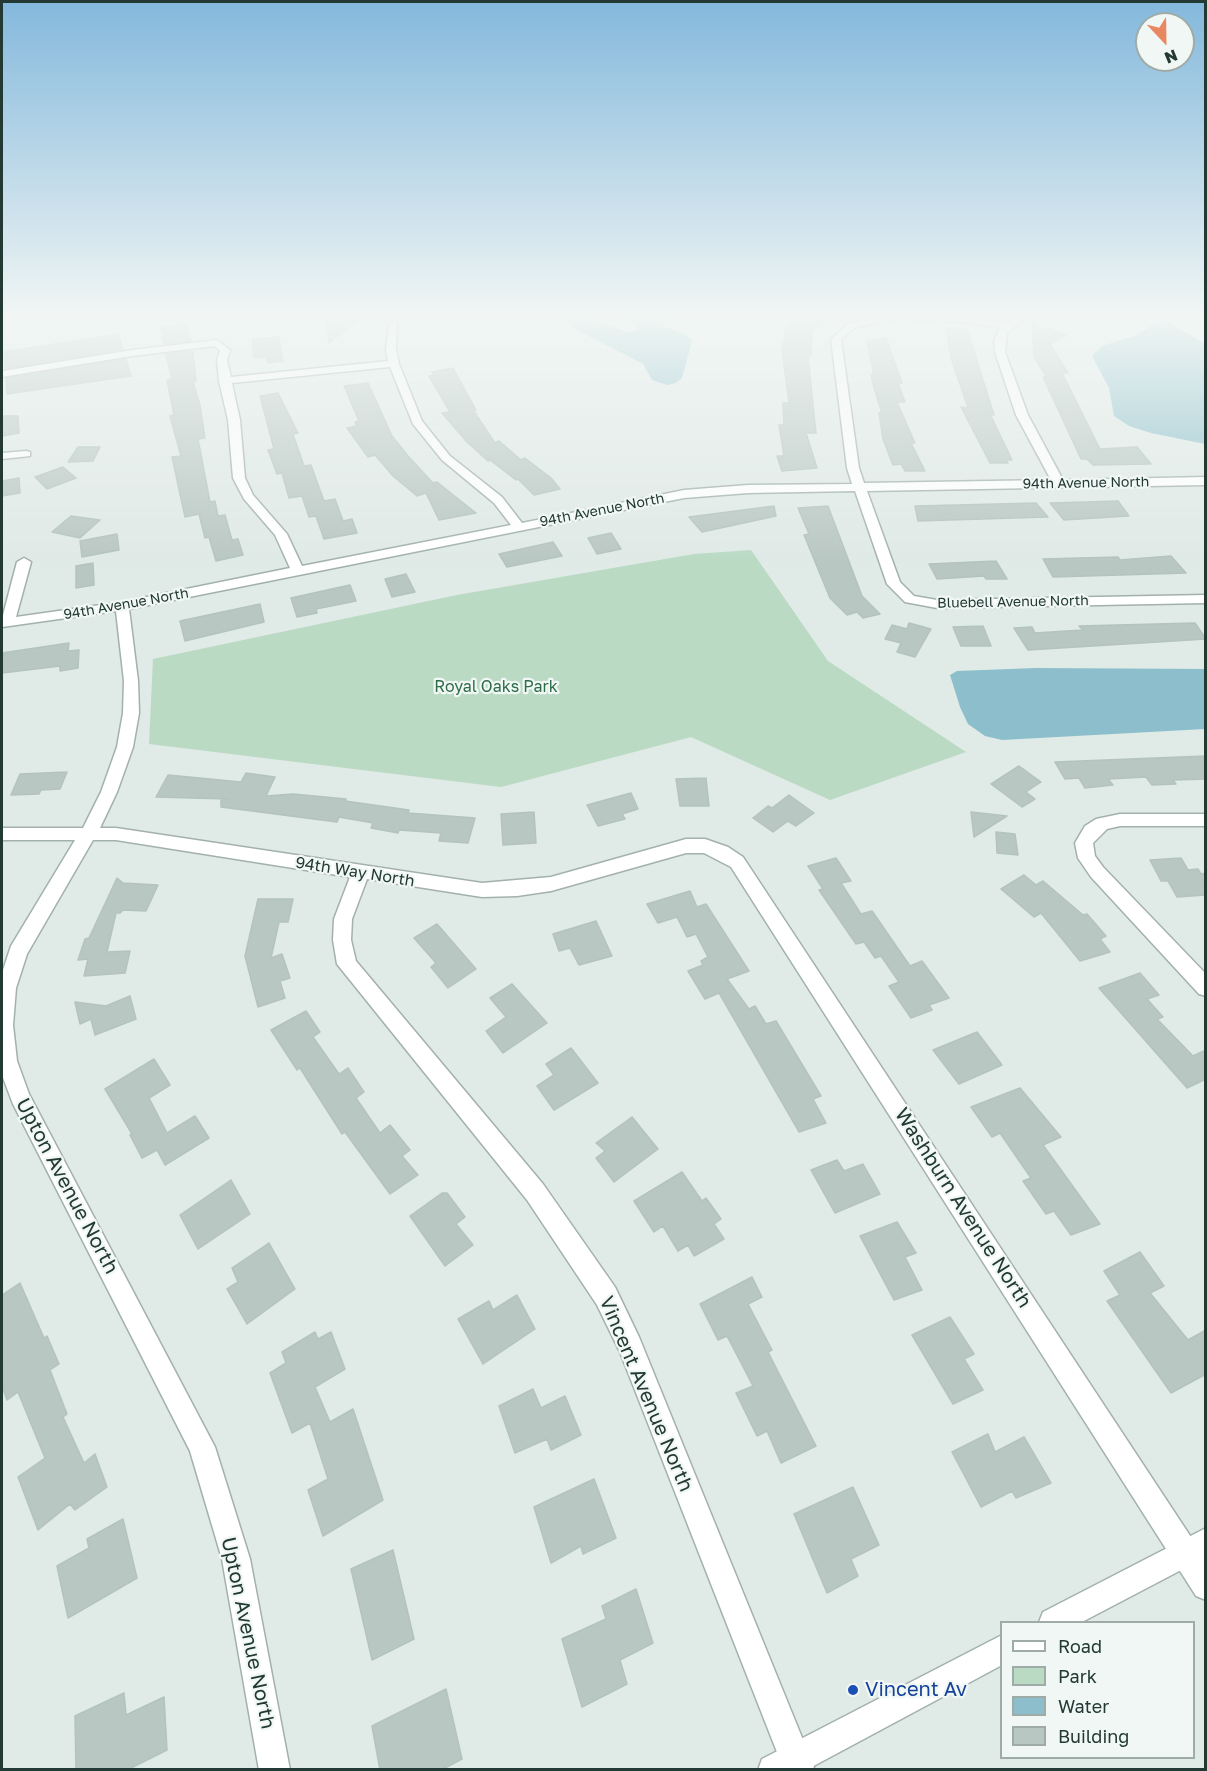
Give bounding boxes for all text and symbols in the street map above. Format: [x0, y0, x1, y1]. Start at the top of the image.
north arrow [1135, 12, 1195, 72]
text: N [1162, 45, 1180, 68]
street label: 94th Avenue North [1023, 473, 1149, 493]
street label: 94th Avenue North [538, 490, 666, 530]
street label: 94th Avenue North [62, 585, 190, 623]
street label: Bluebell Avenue North [937, 592, 1089, 612]
park label: Royal Oaks Park [434, 677, 558, 697]
street label: 94th Way North [294, 853, 416, 891]
street label: Upton Avenue North [11, 1094, 123, 1278]
street label: Washburn Avenue North [889, 1104, 1037, 1312]
street label: Vincent Avenue North [594, 1293, 698, 1495]
street label: Upton Avenue North [216, 1535, 280, 1731]
legend [1000, 1621, 1195, 1759]
text: Road [1058, 1635, 1102, 1657]
text: Park [1058, 1665, 1097, 1687]
place label: Vincent Av [865, 1678, 967, 1702]
marker: Vincent Av [846, 1683, 860, 1697]
text: Water [1058, 1695, 1109, 1717]
text: Building [1058, 1725, 1129, 1747]

